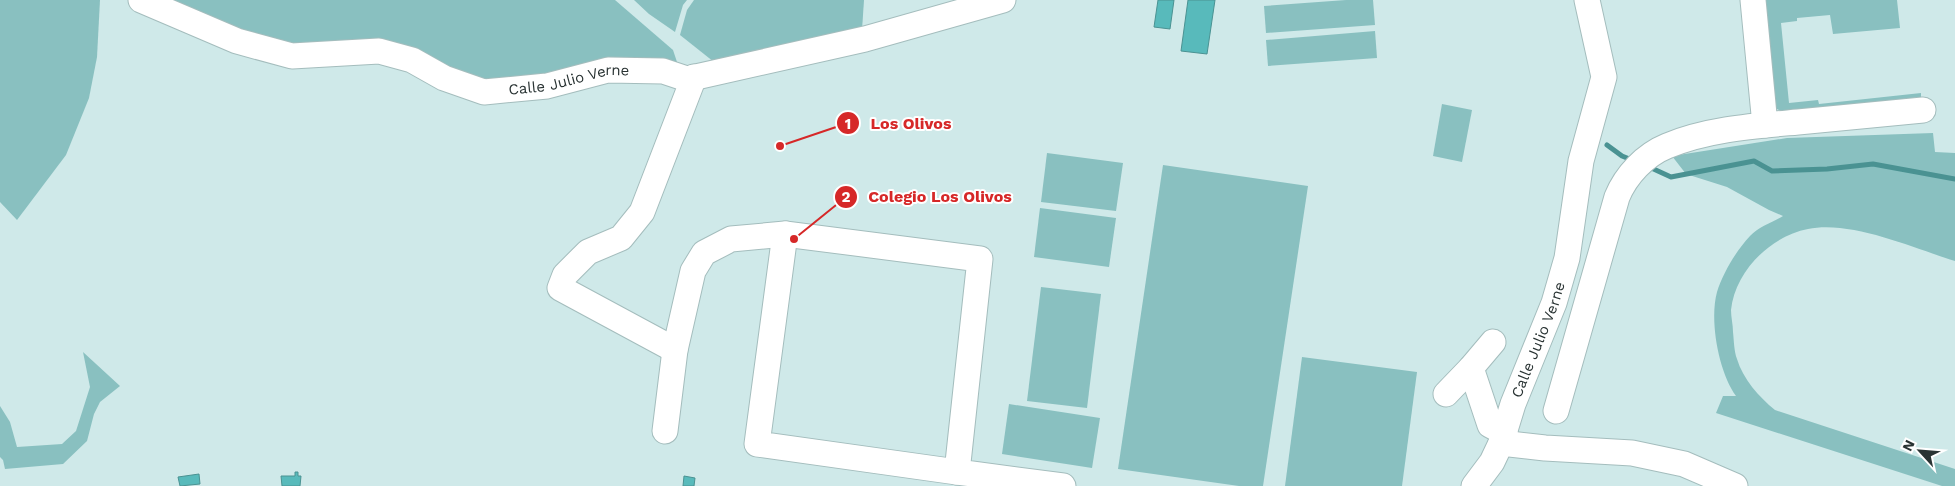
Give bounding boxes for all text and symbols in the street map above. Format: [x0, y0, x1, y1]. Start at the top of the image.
street label: Calle Julio Verne [508, 61, 629, 99]
callout: Los Olivos [836, 108, 962, 139]
text: Los Olivos [871, 114, 952, 133]
text: 1 [845, 115, 851, 133]
callout: Colegio Los Olivos [834, 181, 1022, 212]
text: Colegio Los Olivos [868, 187, 1012, 206]
text: 2 [842, 188, 851, 206]
street label: Calle Julio Verne [1508, 280, 1569, 400]
north arrow [1895, 426, 1945, 476]
text: N [1899, 437, 1918, 453]

